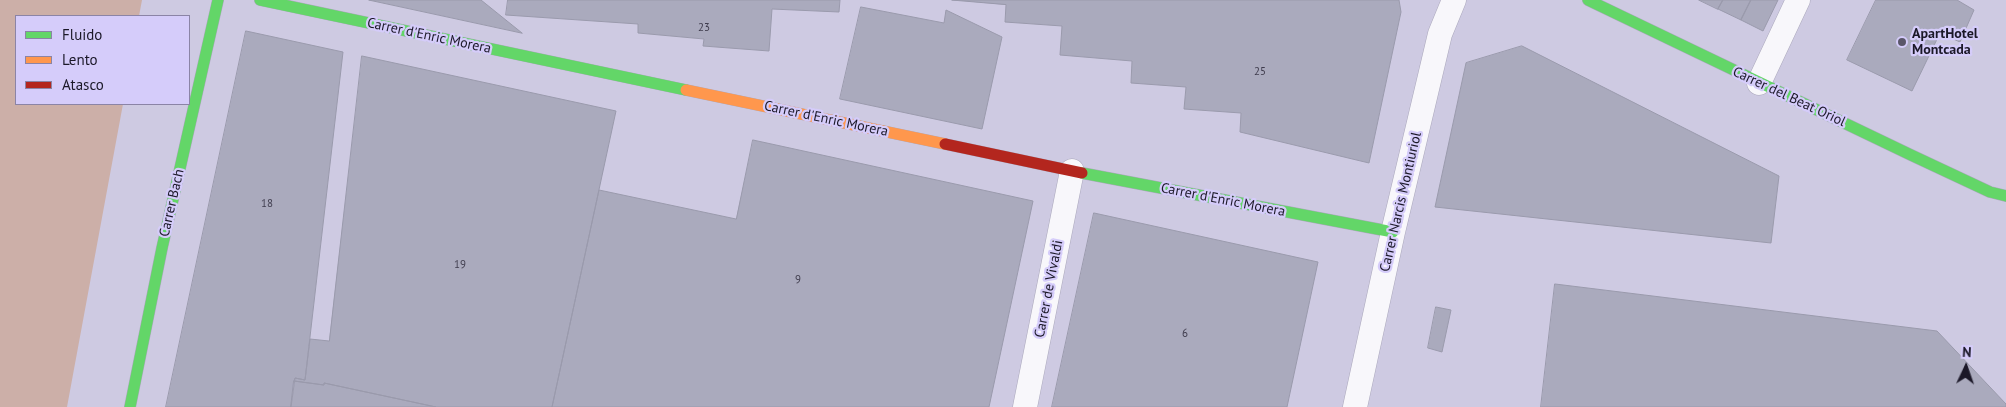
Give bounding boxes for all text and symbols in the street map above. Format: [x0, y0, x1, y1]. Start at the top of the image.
legend [15, 15, 190, 105]
street label: Carrer d'Enric Morera [365, 15, 493, 57]
house number: 23 [698, 21, 710, 35]
text: Fluido [62, 25, 102, 44]
place label: ApartHotel Montcada [1912, 26, 1978, 58]
marker: ApartHotel Montcada [1896, 36, 1908, 48]
text: Lento [62, 50, 98, 69]
street label: Carrer del Beat Oriol [1730, 63, 1848, 131]
house number: 25 [1254, 65, 1266, 79]
text: Atasco [62, 75, 104, 94]
street label: Carrer d'Enric Morera [762, 98, 890, 140]
street label: Carrer Narcis Montiuriol [1377, 130, 1425, 274]
street label: Carrer Bach [156, 168, 188, 238]
street label: Carrer d'Enric Morera [1159, 180, 1287, 220]
house number: 18 [261, 197, 273, 211]
street label: Carrer de Vivaldi [1031, 239, 1067, 339]
house number: 19 [454, 258, 466, 272]
house number: 9 [795, 273, 801, 287]
house number: 6 [1182, 327, 1188, 341]
north arrow [1941, 342, 1991, 392]
text: N [1962, 343, 1972, 361]

